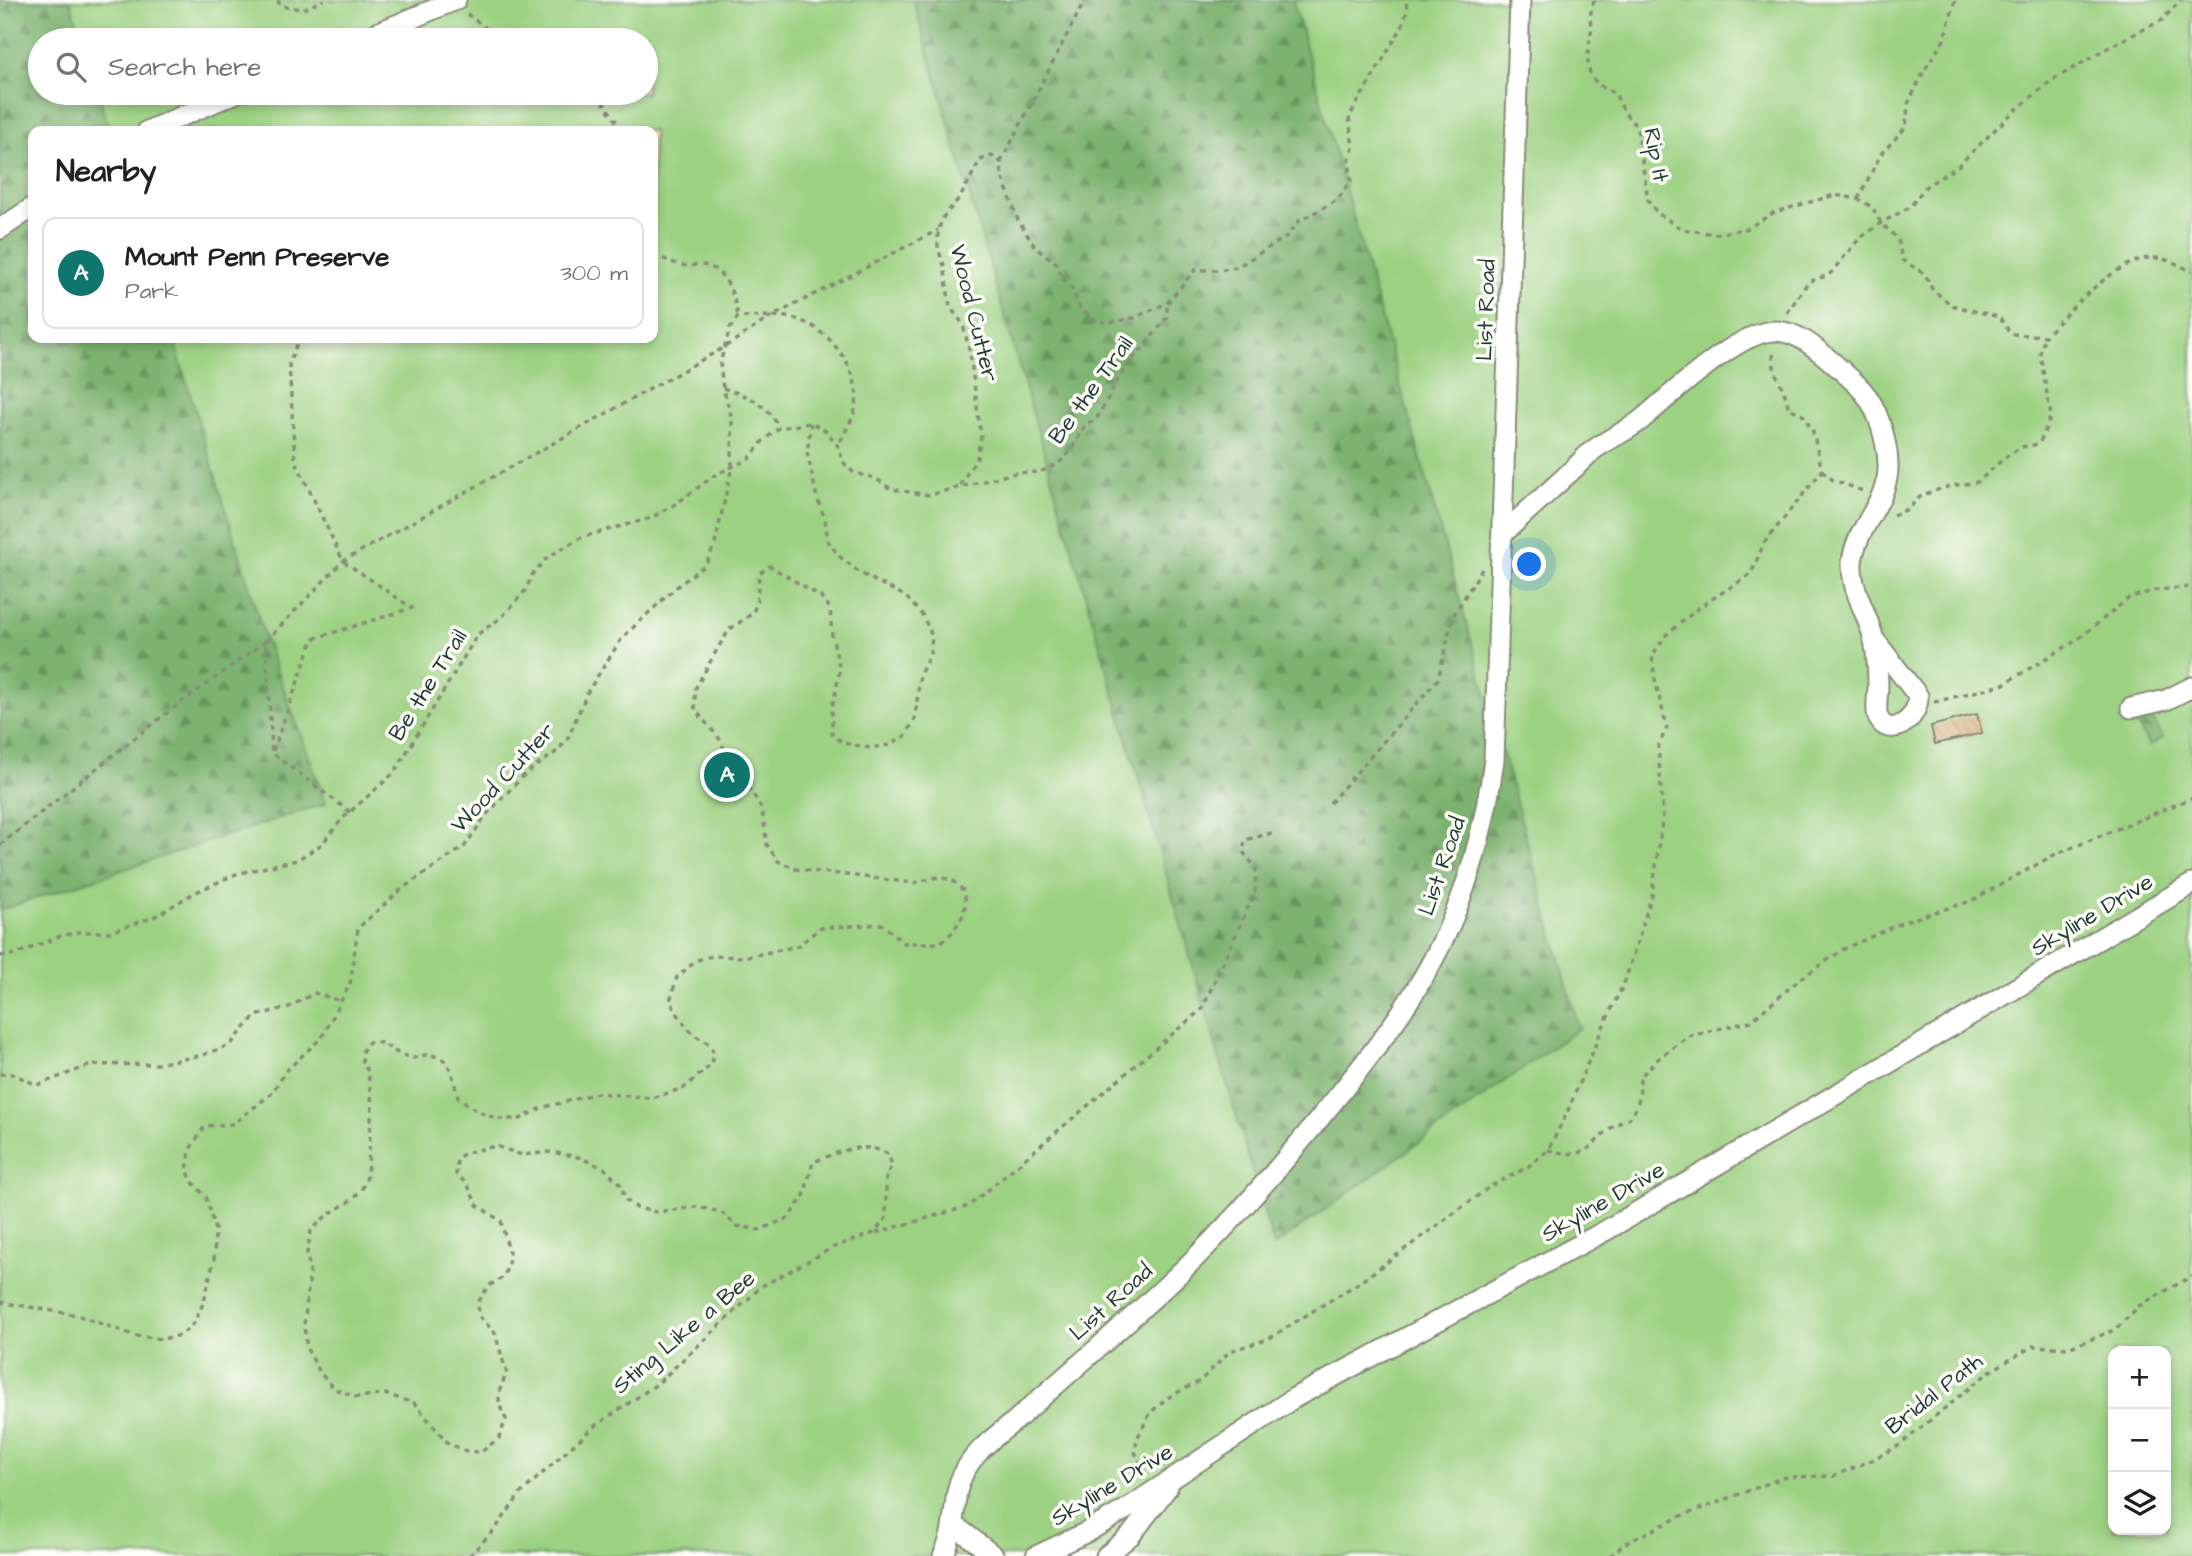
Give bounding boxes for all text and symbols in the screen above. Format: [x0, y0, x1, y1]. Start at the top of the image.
search box [28, 28, 658, 105]
icon: search [52, 48, 90, 86]
text: Search here [108, 49, 261, 85]
street label: Rip It [1635, 125, 1677, 186]
text: Nearby [56, 151, 156, 193]
text: Mount Penn Preserve [125, 239, 389, 275]
street label: Wood Cutter [942, 241, 1007, 385]
text: A [74, 257, 88, 289]
text: 300 m [560, 257, 628, 289]
street label: List Road [1468, 258, 1504, 362]
text: Park [125, 275, 178, 307]
street label: Be the Trail [1041, 330, 1141, 450]
your location [1512, 547, 1546, 581]
street label: Be the Trail [381, 623, 475, 747]
street label: Wood Cutter [443, 716, 563, 840]
pin: A [704, 749, 750, 801]
street label: List Road [1410, 812, 1474, 920]
street label: Skyline Drive [2025, 866, 2160, 965]
street label: Skyline Drive [1536, 1154, 1671, 1251]
street label: List Road [1062, 1256, 1160, 1348]
street label: Sting Like a Bee [606, 1263, 763, 1402]
street label: Bridal Path [1878, 1345, 1990, 1442]
map controls [2108, 1346, 2171, 1535]
button: + [2108, 1346, 2171, 1409]
button: − [2108, 1409, 2171, 1472]
street label: Skyline Drive [1045, 1436, 1180, 1535]
button: layers [2108, 1472, 2171, 1535]

